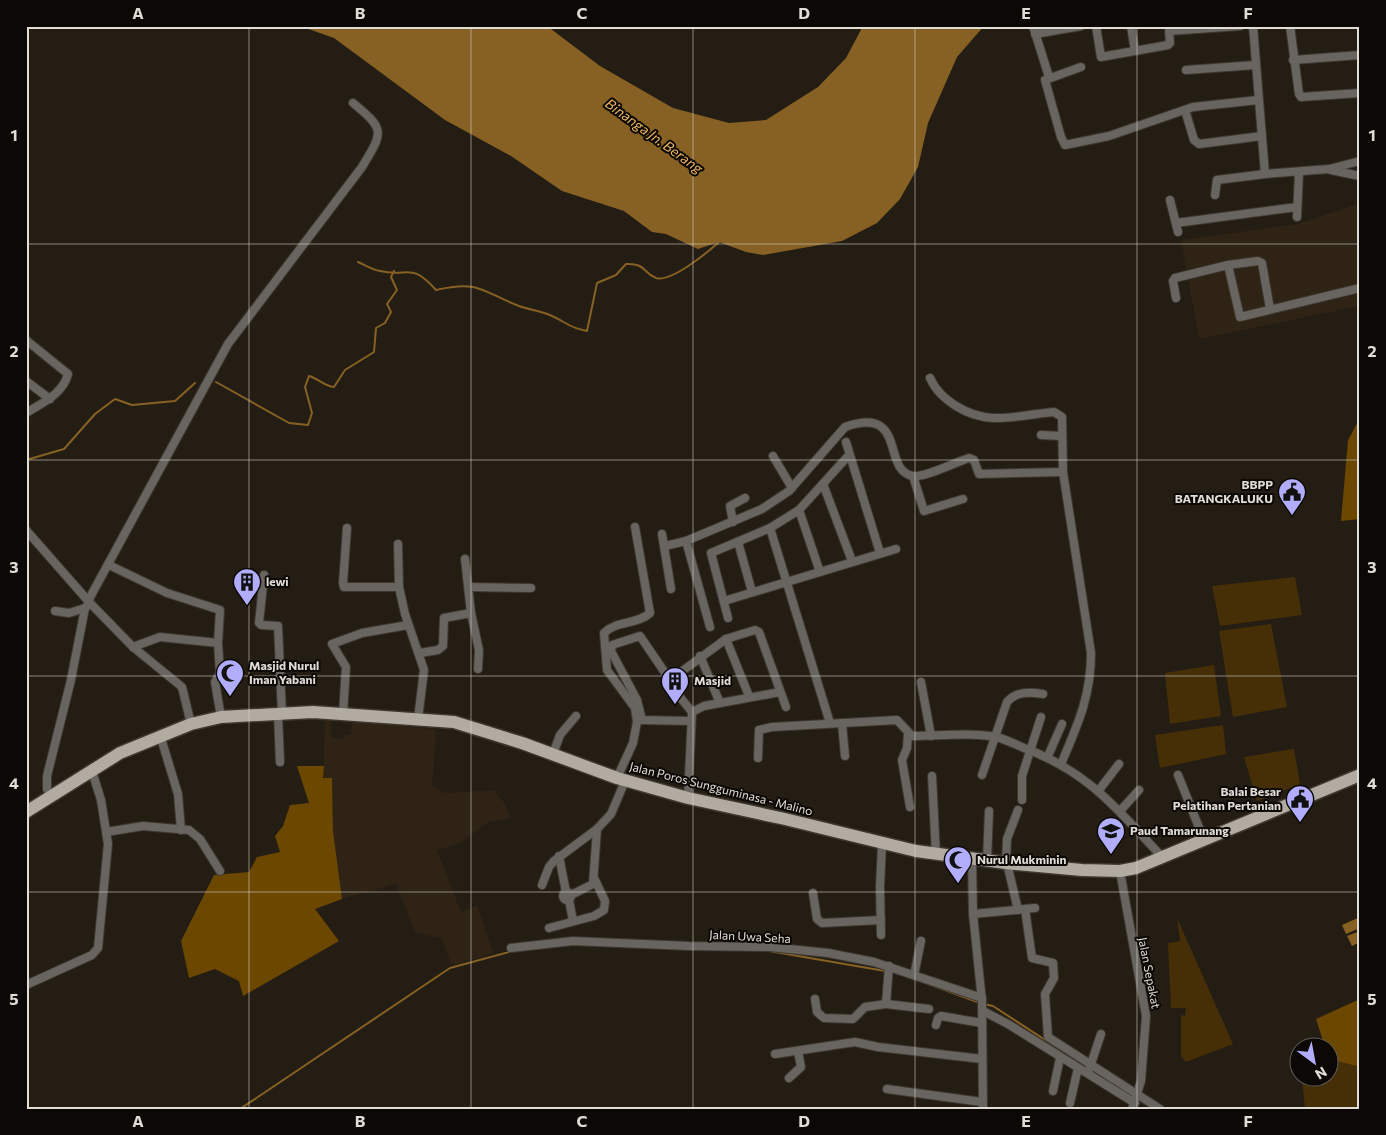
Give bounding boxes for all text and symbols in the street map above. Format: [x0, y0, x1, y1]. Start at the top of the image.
text: A [132, 3, 144, 22]
text: B [355, 3, 366, 22]
text: C [577, 3, 588, 22]
text: D [798, 3, 810, 22]
text: E [1021, 3, 1031, 22]
text: F [1243, 3, 1253, 22]
water label: Binanga Jn. Berang [602, 95, 708, 178]
text: 1 [10, 125, 18, 144]
text: 1 [1368, 125, 1376, 144]
text: 2 [9, 341, 19, 360]
text: 2 [1367, 341, 1377, 360]
place label: BBPP BATANGKALUKU [1175, 477, 1273, 505]
public building icon: BBPP BATANGKALUKU [1277, 477, 1307, 516]
text: 3 [9, 557, 19, 576]
text: 3 [1367, 557, 1377, 576]
building icon: lewi [232, 567, 262, 606]
place label: lewi [266, 574, 289, 588]
mosque icon: Masjid Nurul Iman Yabani [215, 658, 245, 697]
place label: Masjid Nurul Iman Yabani [249, 658, 319, 686]
building icon: Masjid [660, 666, 690, 705]
place label: Masjid [694, 673, 731, 687]
street label: Jalan Poros Sungguminasa - Malino [628, 758, 814, 819]
text: 4 [9, 773, 19, 792]
text: 4 [1367, 773, 1377, 792]
place label: Balai Besar Pelatihan Pertanian [1173, 784, 1281, 812]
public building icon: Balai Besar Pelatihan Pertanian [1285, 784, 1315, 823]
school or university icon: Paud Tamarunang [1096, 816, 1126, 855]
place label: Paud Tamarunang [1130, 823, 1229, 837]
mosque icon: Nurul Mukminin [943, 845, 973, 884]
place label: Nurul Mukminin [977, 852, 1067, 866]
street label: Jalan Uwa Seha [709, 927, 791, 946]
street label: Jalan Sepakat [1135, 936, 1164, 1010]
text: 5 [9, 989, 19, 1008]
text: 5 [1367, 989, 1377, 1008]
north arrow [1288, 1038, 1338, 1088]
text: N [1312, 1063, 1330, 1083]
text: A [132, 1111, 144, 1130]
text: B [355, 1111, 366, 1130]
text: C [577, 1111, 588, 1130]
text: D [798, 1111, 810, 1130]
text: E [1021, 1111, 1031, 1130]
text: F [1243, 1111, 1253, 1130]

